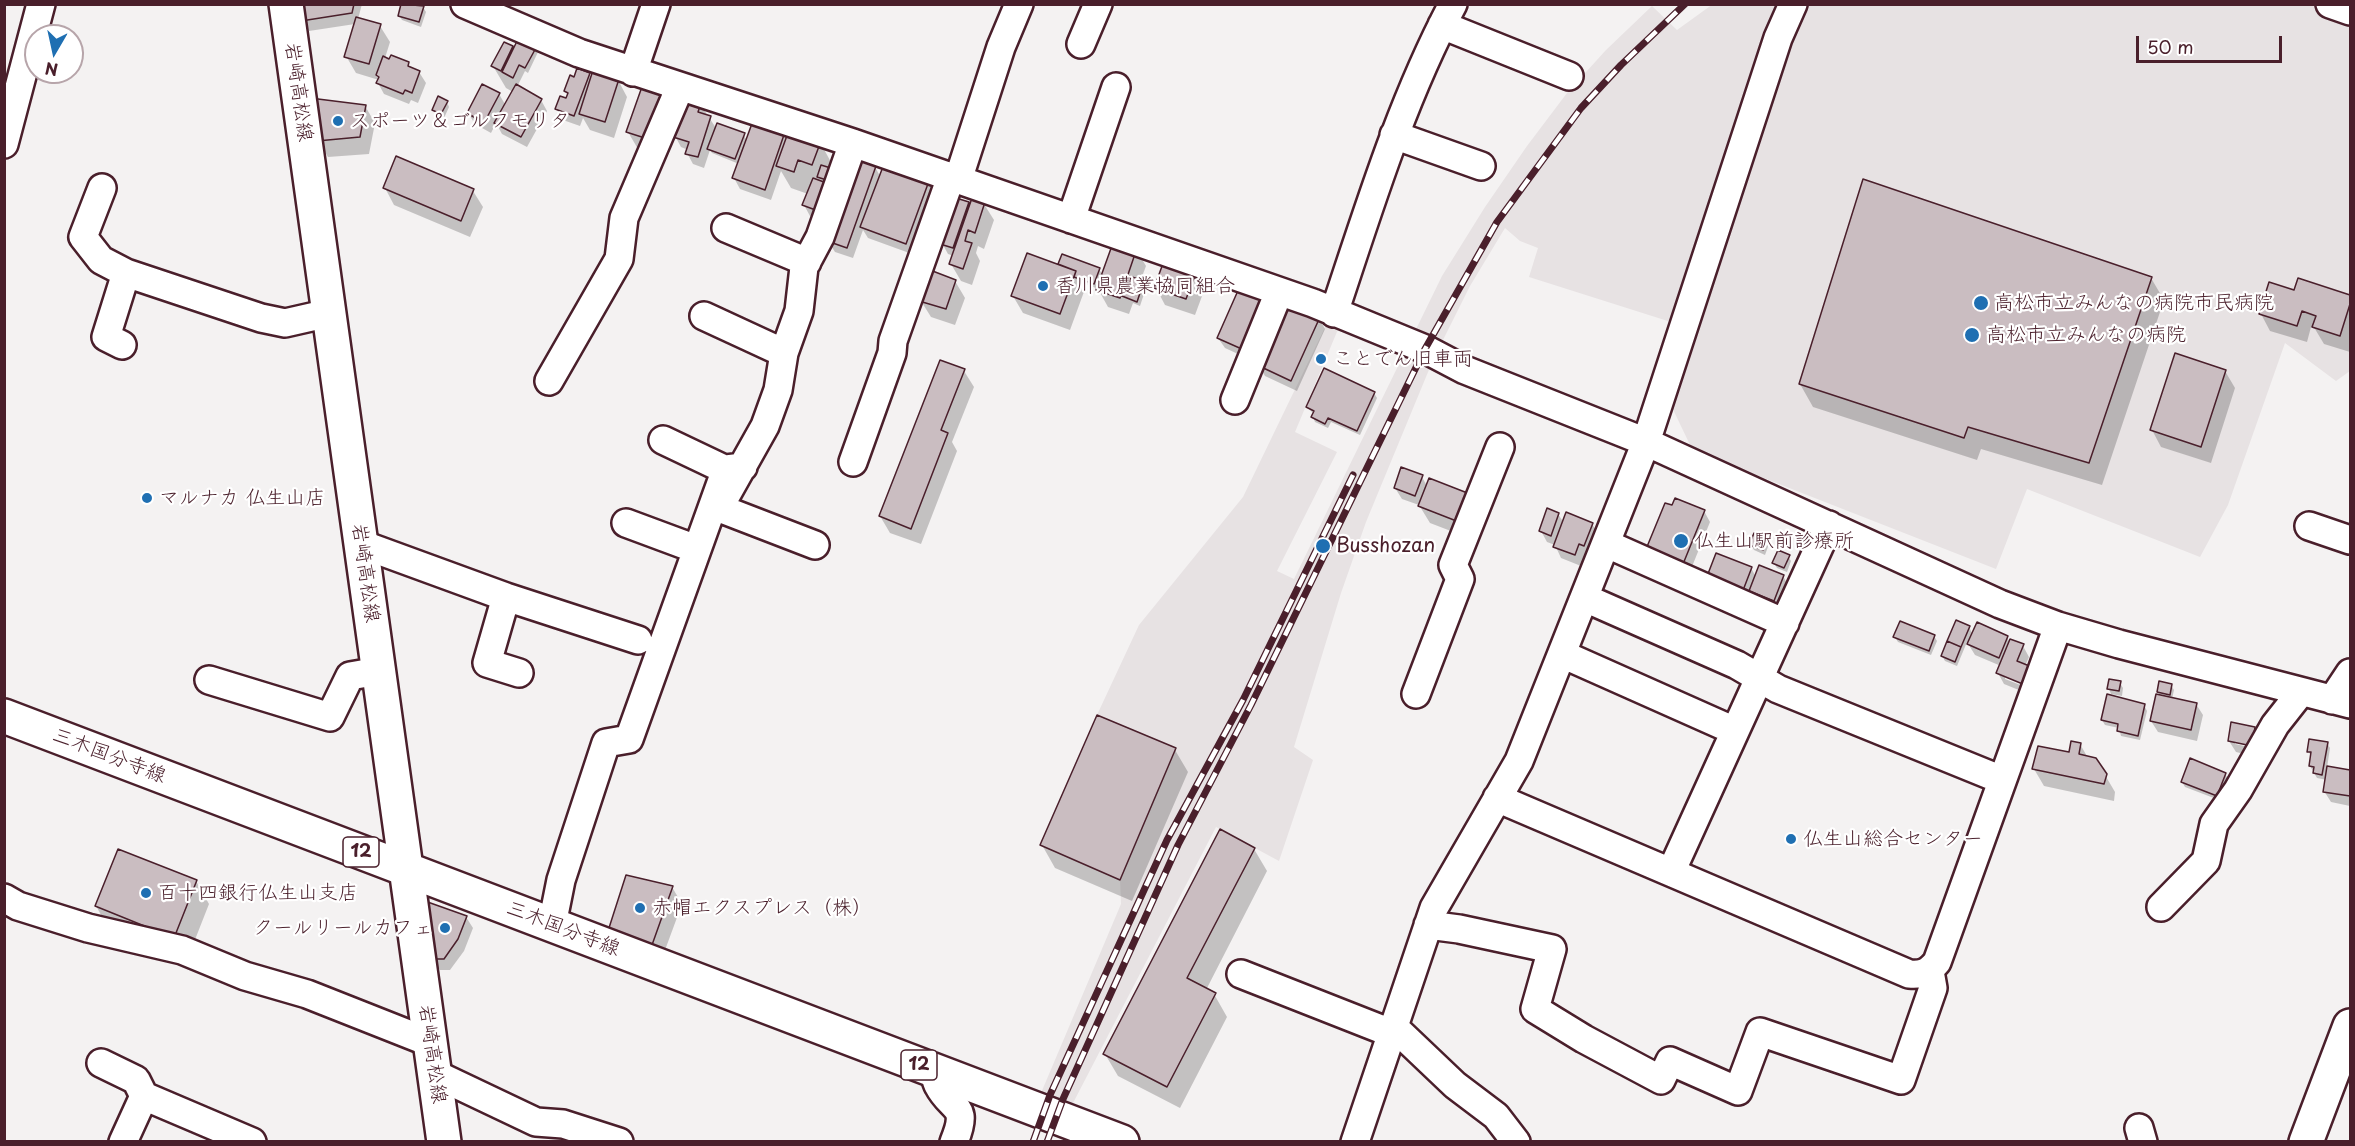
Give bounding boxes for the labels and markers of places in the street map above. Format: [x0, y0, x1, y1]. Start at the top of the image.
place label: スポーツ＆ゴルフモリタ [350, 109, 570, 133]
marker: スポーツ＆ゴルフモリタ [331, 114, 345, 128]
place label: 香川県農業協同組合 [1055, 274, 1235, 298]
marker: 香川県農業協同組合 [1036, 279, 1050, 293]
place label: 高松市立みんなの病院市民病院 [1994, 291, 2274, 315]
marker: 高松市立みんなの病院市民病院 [1972, 294, 1990, 312]
place label: 高松市立みんなの病院 [1986, 323, 2186, 347]
marker: 高松市立みんなの病院 [1963, 326, 1981, 344]
place label: ことでん旧車両 [1333, 347, 1473, 371]
marker: ことでん旧車両 [1314, 352, 1328, 366]
place label: マルナカ 仏生山店 [159, 486, 325, 510]
marker: マルナカ 仏生山店 [140, 491, 154, 505]
place label: 仏生山駅前診療所 [1694, 529, 1854, 553]
marker: 仏生山駅前診療所 [1672, 532, 1690, 550]
place label: Busshozan [1336, 534, 1435, 558]
marker: Busshozan [1314, 537, 1332, 555]
place label: 仏生山総合センター [1803, 827, 1983, 851]
marker: 仏生山総合センター [1784, 832, 1798, 846]
place label: 百十四銀行仏生山支店 [158, 881, 358, 905]
marker: 百十四銀行仏生山支店 [139, 886, 153, 900]
place label: 赤帽エクスプレス（株） [652, 896, 872, 920]
marker: 赤帽エクスプレス（株） [633, 901, 647, 915]
place label: クールリールカフェ [253, 916, 433, 940]
marker: クールリールカフェ [438, 921, 452, 935]

